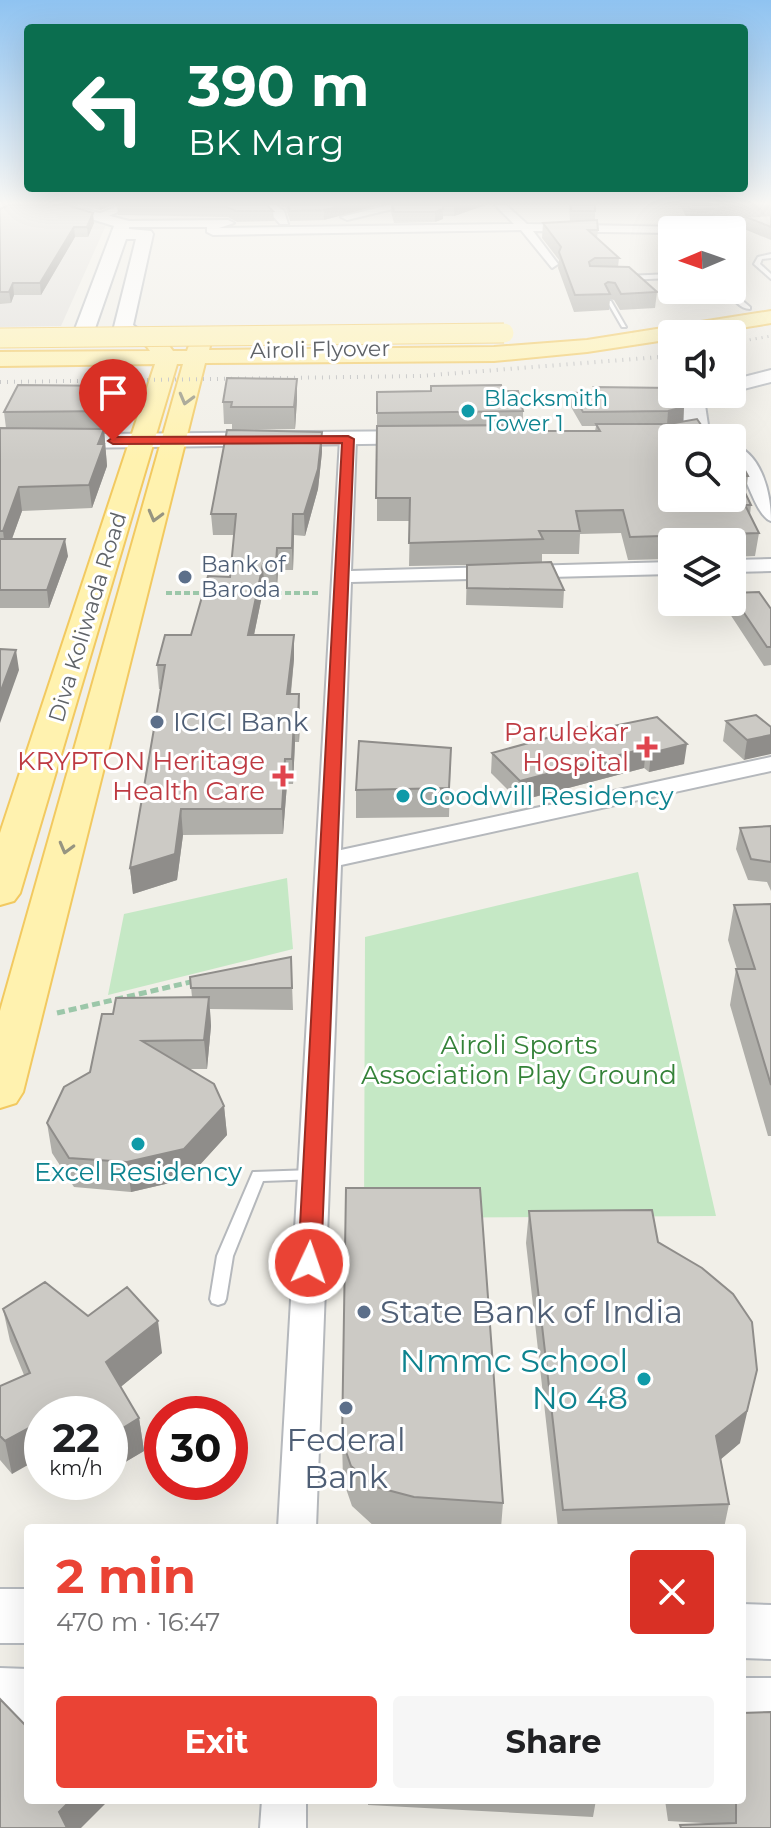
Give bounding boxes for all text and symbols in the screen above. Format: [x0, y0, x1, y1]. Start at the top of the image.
text: 390 m [188, 52, 369, 120]
icon: left [56, 56, 160, 160]
text: BK Marg [188, 120, 344, 164]
north arrow [658, 216, 746, 304]
map controls [658, 216, 746, 616]
button: sound [658, 320, 746, 408]
street label: Airoli Flyover [250, 335, 390, 364]
pin [79, 359, 147, 441]
icon: arrive [91, 371, 135, 415]
place label: Blacksmith Tower 1 [484, 385, 608, 437]
one-way arrow [179, 391, 195, 405]
marker: Blacksmith Tower 1 [459, 402, 477, 420]
button: search [658, 424, 746, 512]
one-way arrow [147, 508, 164, 522]
street label: Diva Koliwada Road [43, 509, 132, 725]
button: layers [658, 528, 746, 616]
place label: Bank of Baroda [201, 551, 287, 603]
marker: Bank of Baroda [176, 568, 194, 586]
place label: ICICI Bank [173, 706, 309, 738]
marker: ICICI Bank [148, 713, 166, 731]
place label: Parulekar Hospital [504, 716, 629, 778]
marker: Parulekar Hospital [636, 736, 658, 758]
place label: KRYPTON Heritage Health Care [17, 745, 265, 807]
marker: KRYPTON Heritage Health Care [272, 765, 294, 787]
place label: Goodwill Residency [419, 780, 675, 812]
marker: Goodwill Residency [394, 787, 412, 805]
one-way arrow [58, 841, 75, 855]
park label: Airoli Sports Association Play Ground [361, 1029, 677, 1091]
marker: Excel Residency [129, 1135, 147, 1153]
place label: Excel Residency [34, 1156, 243, 1188]
position arrow [267, 1221, 351, 1305]
place label: State Bank of India [380, 1292, 683, 1331]
marker: State Bank of India [355, 1303, 373, 1321]
place label: Nmmc School No 48 [400, 1341, 628, 1417]
marker: Nmmc School No 48 [635, 1370, 653, 1388]
speed limit sign: 30 [144, 1396, 248, 1500]
marker: Federal Bank [337, 1399, 355, 1417]
text: 22 [52, 1413, 100, 1462]
place label: Federal Bank [286, 1420, 406, 1496]
text: km/h [49, 1456, 103, 1480]
text: 2 min [56, 1547, 196, 1605]
button: close [630, 1550, 714, 1634]
text: 470 m · 16:47 [56, 1606, 220, 1638]
button: Exit [56, 1696, 377, 1788]
button: Share [393, 1696, 714, 1788]

